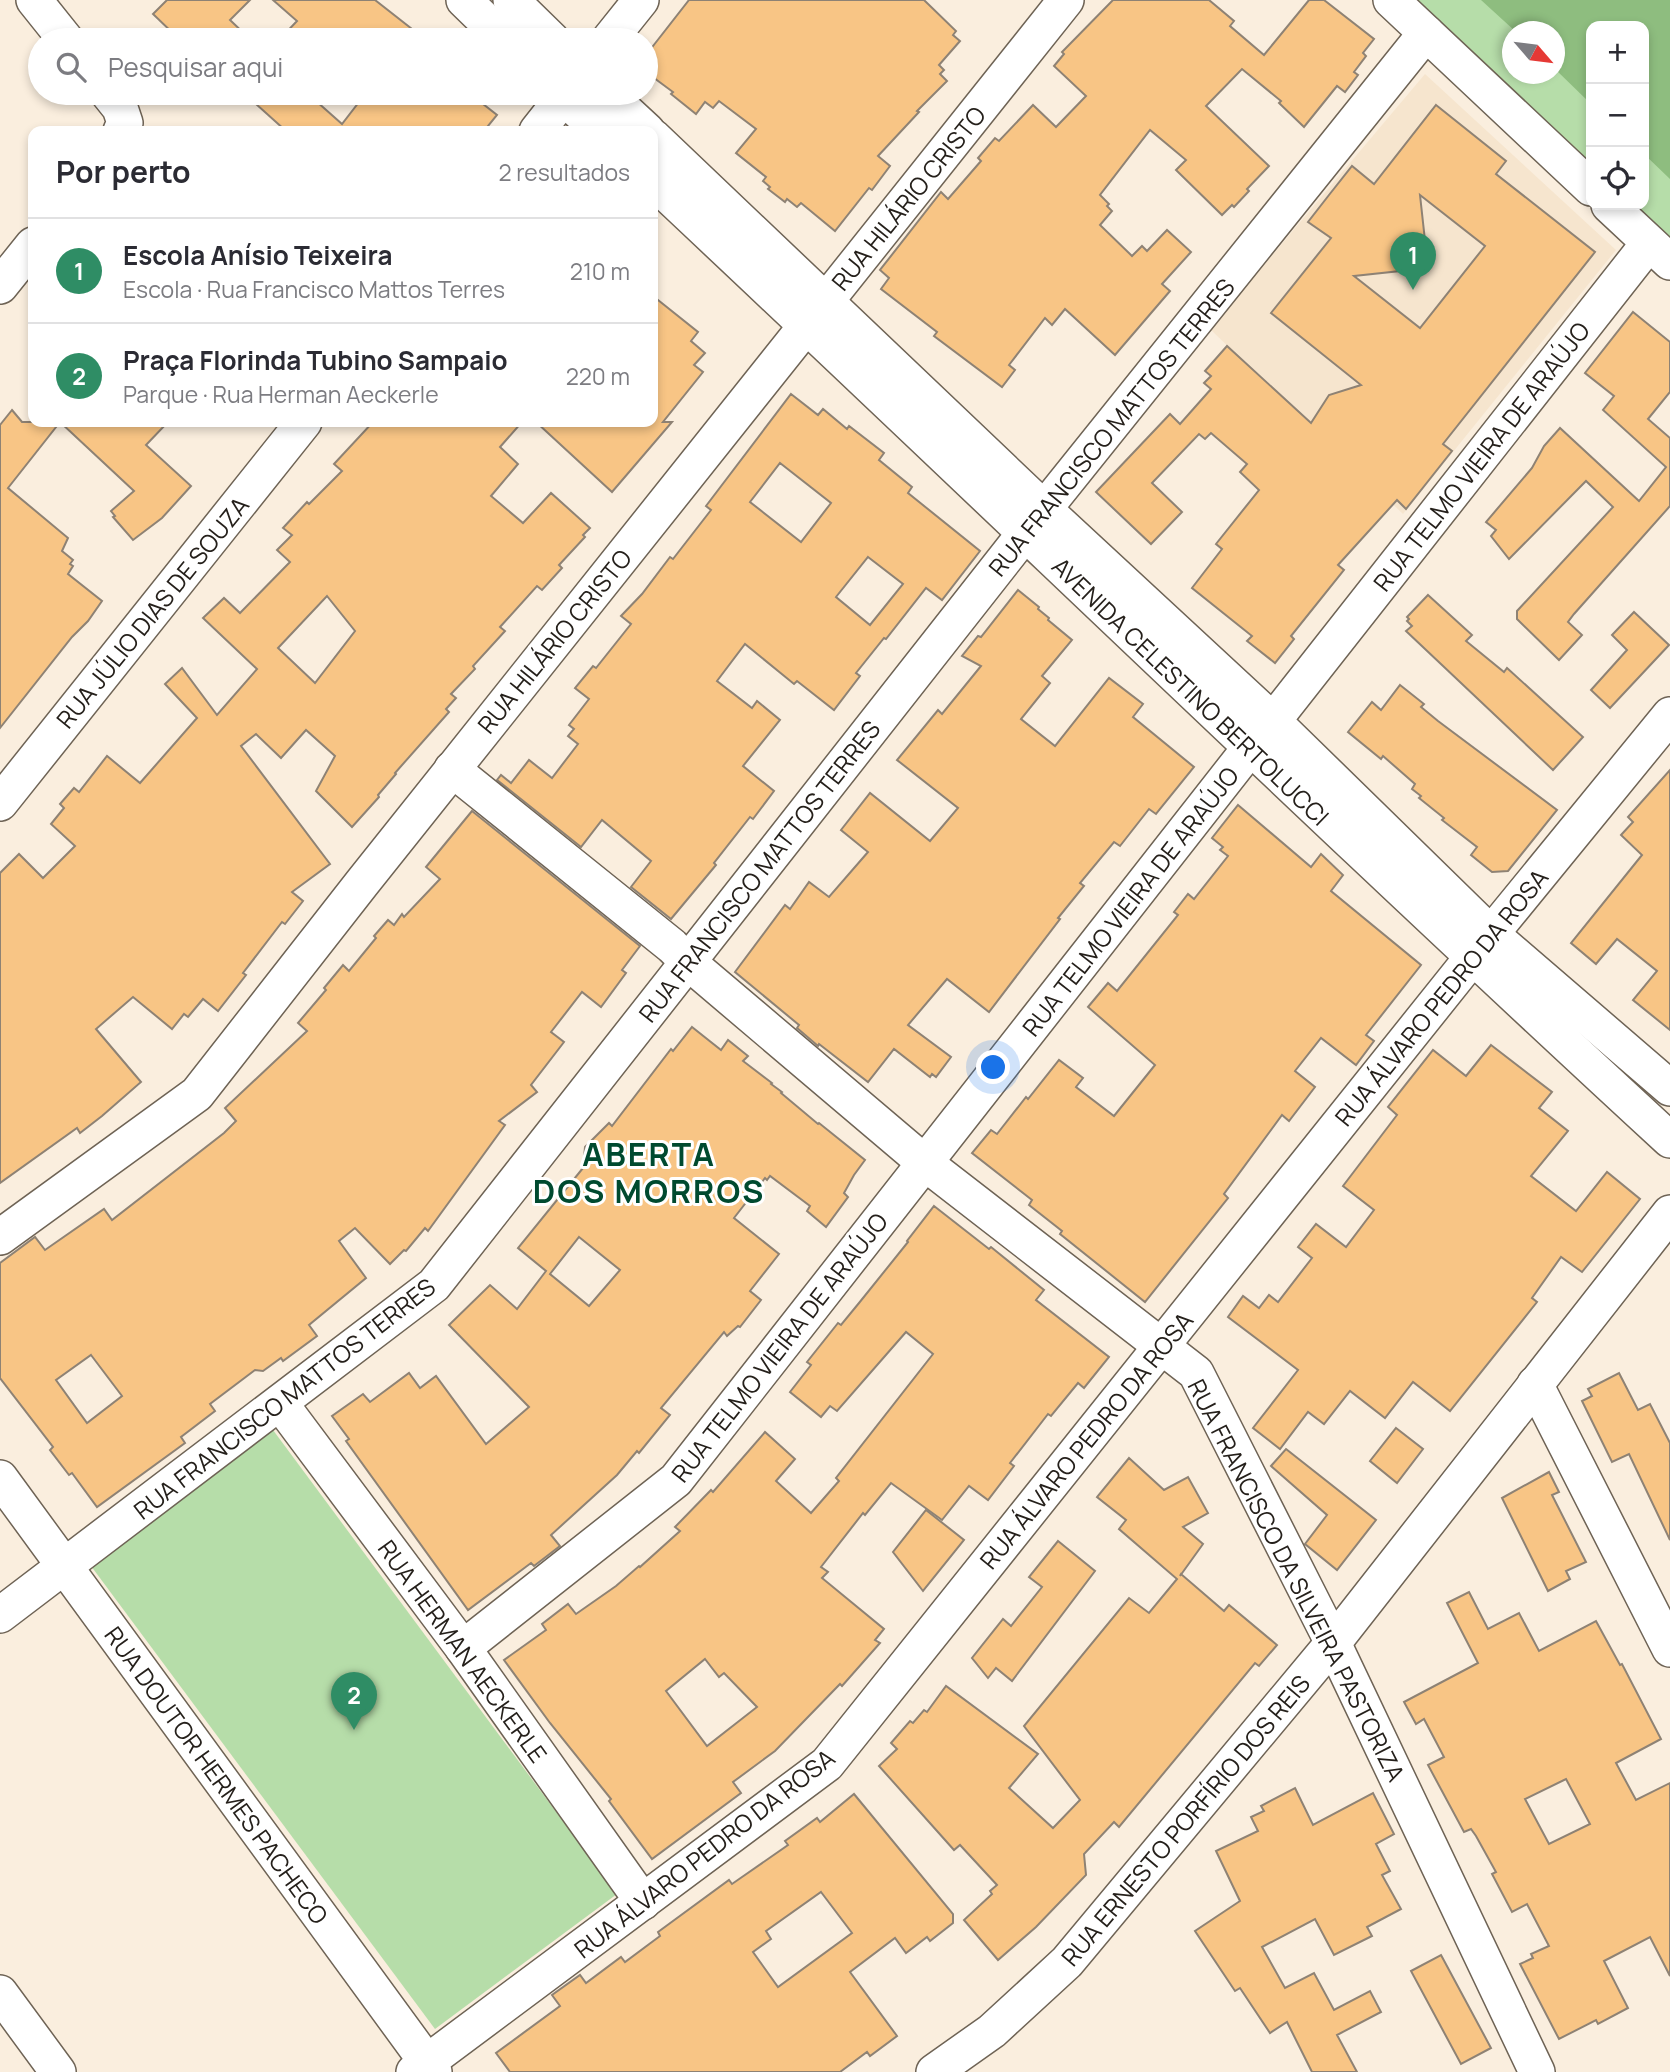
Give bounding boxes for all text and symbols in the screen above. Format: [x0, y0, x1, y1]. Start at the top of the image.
north arrow [1502, 21, 1565, 84]
map controls [1586, 21, 1649, 210]
button: + [1586, 21, 1649, 84]
search box [28, 28, 658, 105]
icon: search [52, 48, 90, 86]
text: Pesquisar aqui [108, 49, 283, 85]
button: − [1586, 84, 1649, 147]
street label: RUA HILÁRIO CRISTO [823, 99, 993, 297]
button: locate [1586, 147, 1649, 210]
text: Por perto [56, 151, 191, 192]
text: 2 resultados [498, 156, 630, 188]
pin: 1 [1390, 232, 1436, 290]
text: Escola Anísio Teixeira [123, 237, 393, 273]
text: 1 [74, 255, 84, 287]
text: 210 m [570, 255, 630, 287]
street label: RUA FRANCISCO MATTOS TERRES [980, 271, 1242, 583]
text: Escola · Rua Francisco Mattos Terres [123, 273, 505, 305]
street label: RUA TELMO VIEIRA DE ARAÚJO [1365, 314, 1597, 598]
text: Praça Florinda Tubino Sampaio [123, 342, 508, 378]
text: 2 [72, 360, 86, 392]
text: 220 m [566, 360, 630, 392]
text: Parque · Rua Herman Aeckerle [123, 378, 439, 410]
street label: RUA JÚLIO DIAS DE SOUZA [48, 489, 256, 735]
street label: RUA HILÁRIO CRISTO [469, 542, 639, 740]
street label: AVENIDA CELESTINO BERTOLUCCI [1045, 550, 1337, 832]
street label: RUA FRANCISCO MATTOS TERRES [631, 713, 887, 1029]
street label: RUA TELMO VIEIRA DE ARAÚJO [1014, 759, 1246, 1043]
street label: RUA ÁLVARO PEDRO DA ROSA [1327, 862, 1555, 1132]
your location [976, 1050, 1010, 1084]
district label: ABERTA DOS MORROS [533, 1132, 765, 1213]
street label: RUA TELMO VIEIRA DE ARAÚJO [663, 1205, 895, 1489]
street label: RUA FRANCISCO MATTOS TERRES [126, 1270, 442, 1526]
street label: RUA ÁLVARO PEDRO DA ROSA [972, 1305, 1200, 1575]
street label: RUA FRANCISCO DA SILVEIRA PASTORIZA [1181, 1373, 1413, 1787]
street label: RUA HERMAN AECKERLE [371, 1533, 555, 1769]
street label: RUA DOUTOR HERMES PACHECO [98, 1619, 336, 1931]
street label: RUA ERNESTO PORFÍRIO DOS REIS [1053, 1667, 1317, 1973]
pin: 2 [331, 1672, 377, 1730]
street label: RUA ÁLVARO PEDRO DA ROSA [567, 1741, 841, 1965]

